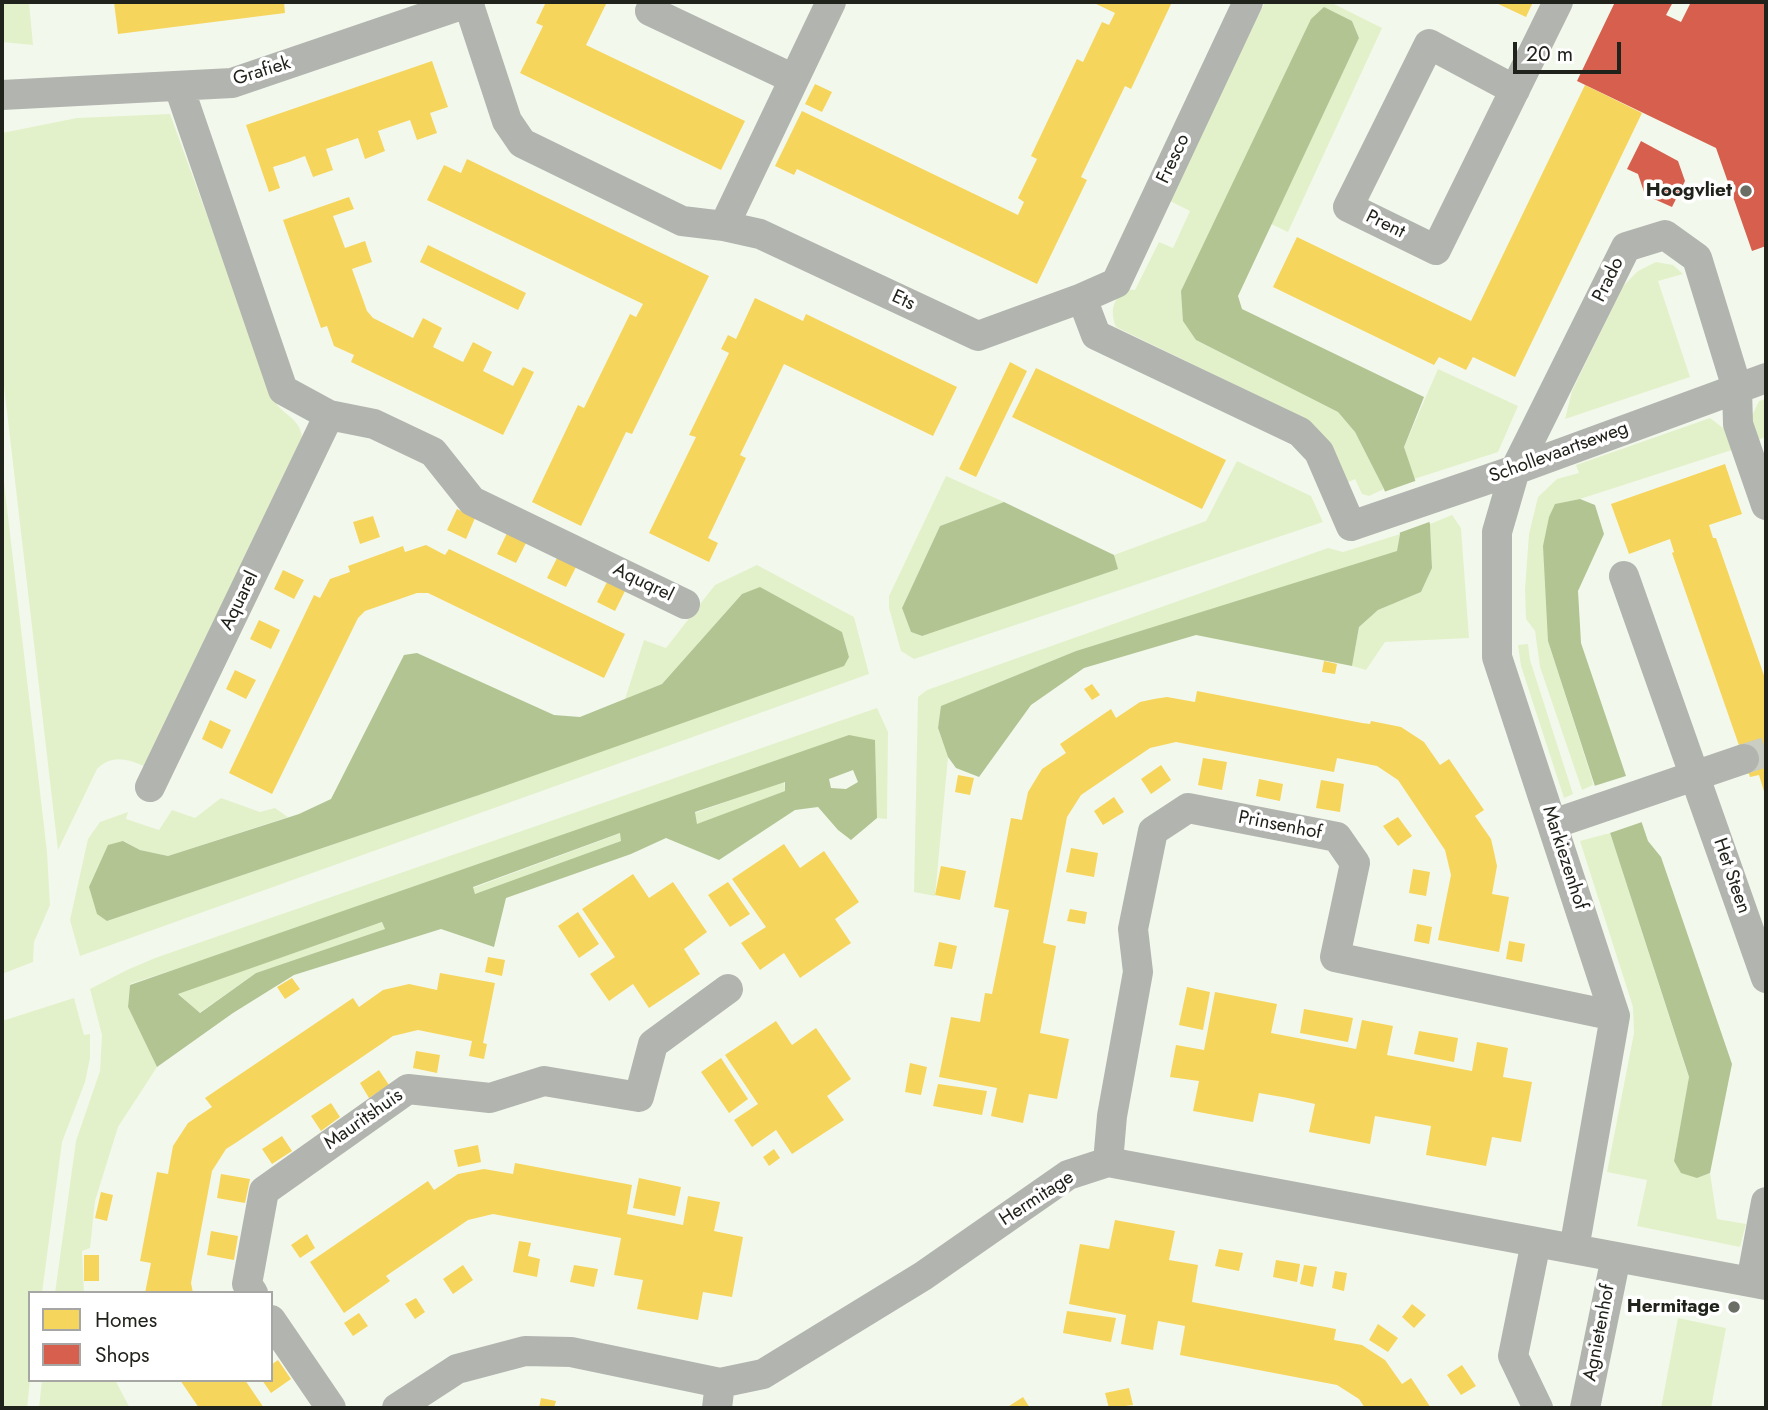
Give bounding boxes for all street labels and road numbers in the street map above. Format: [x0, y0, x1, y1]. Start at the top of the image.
street label: Grafiek [231, 52, 293, 92]
street label: Fresco [1153, 131, 1195, 187]
street label: Prent [1362, 206, 1408, 244]
street label: Prado [1588, 254, 1630, 306]
street label: Ets [888, 286, 918, 316]
street label: Schollevaartseweg [1486, 417, 1632, 489]
street label: Aquqrel [609, 559, 677, 607]
street label: Aquarel [216, 568, 264, 634]
street label: Markiezenhof [1536, 803, 1592, 913]
street label: Prinsenhof [1236, 807, 1324, 845]
street label: Het Steen [1708, 835, 1754, 917]
street label: Mauritshuis [320, 1085, 408, 1155]
street label: Hermitage [996, 1167, 1078, 1231]
street label: Agnietenhof [1579, 1283, 1621, 1383]

